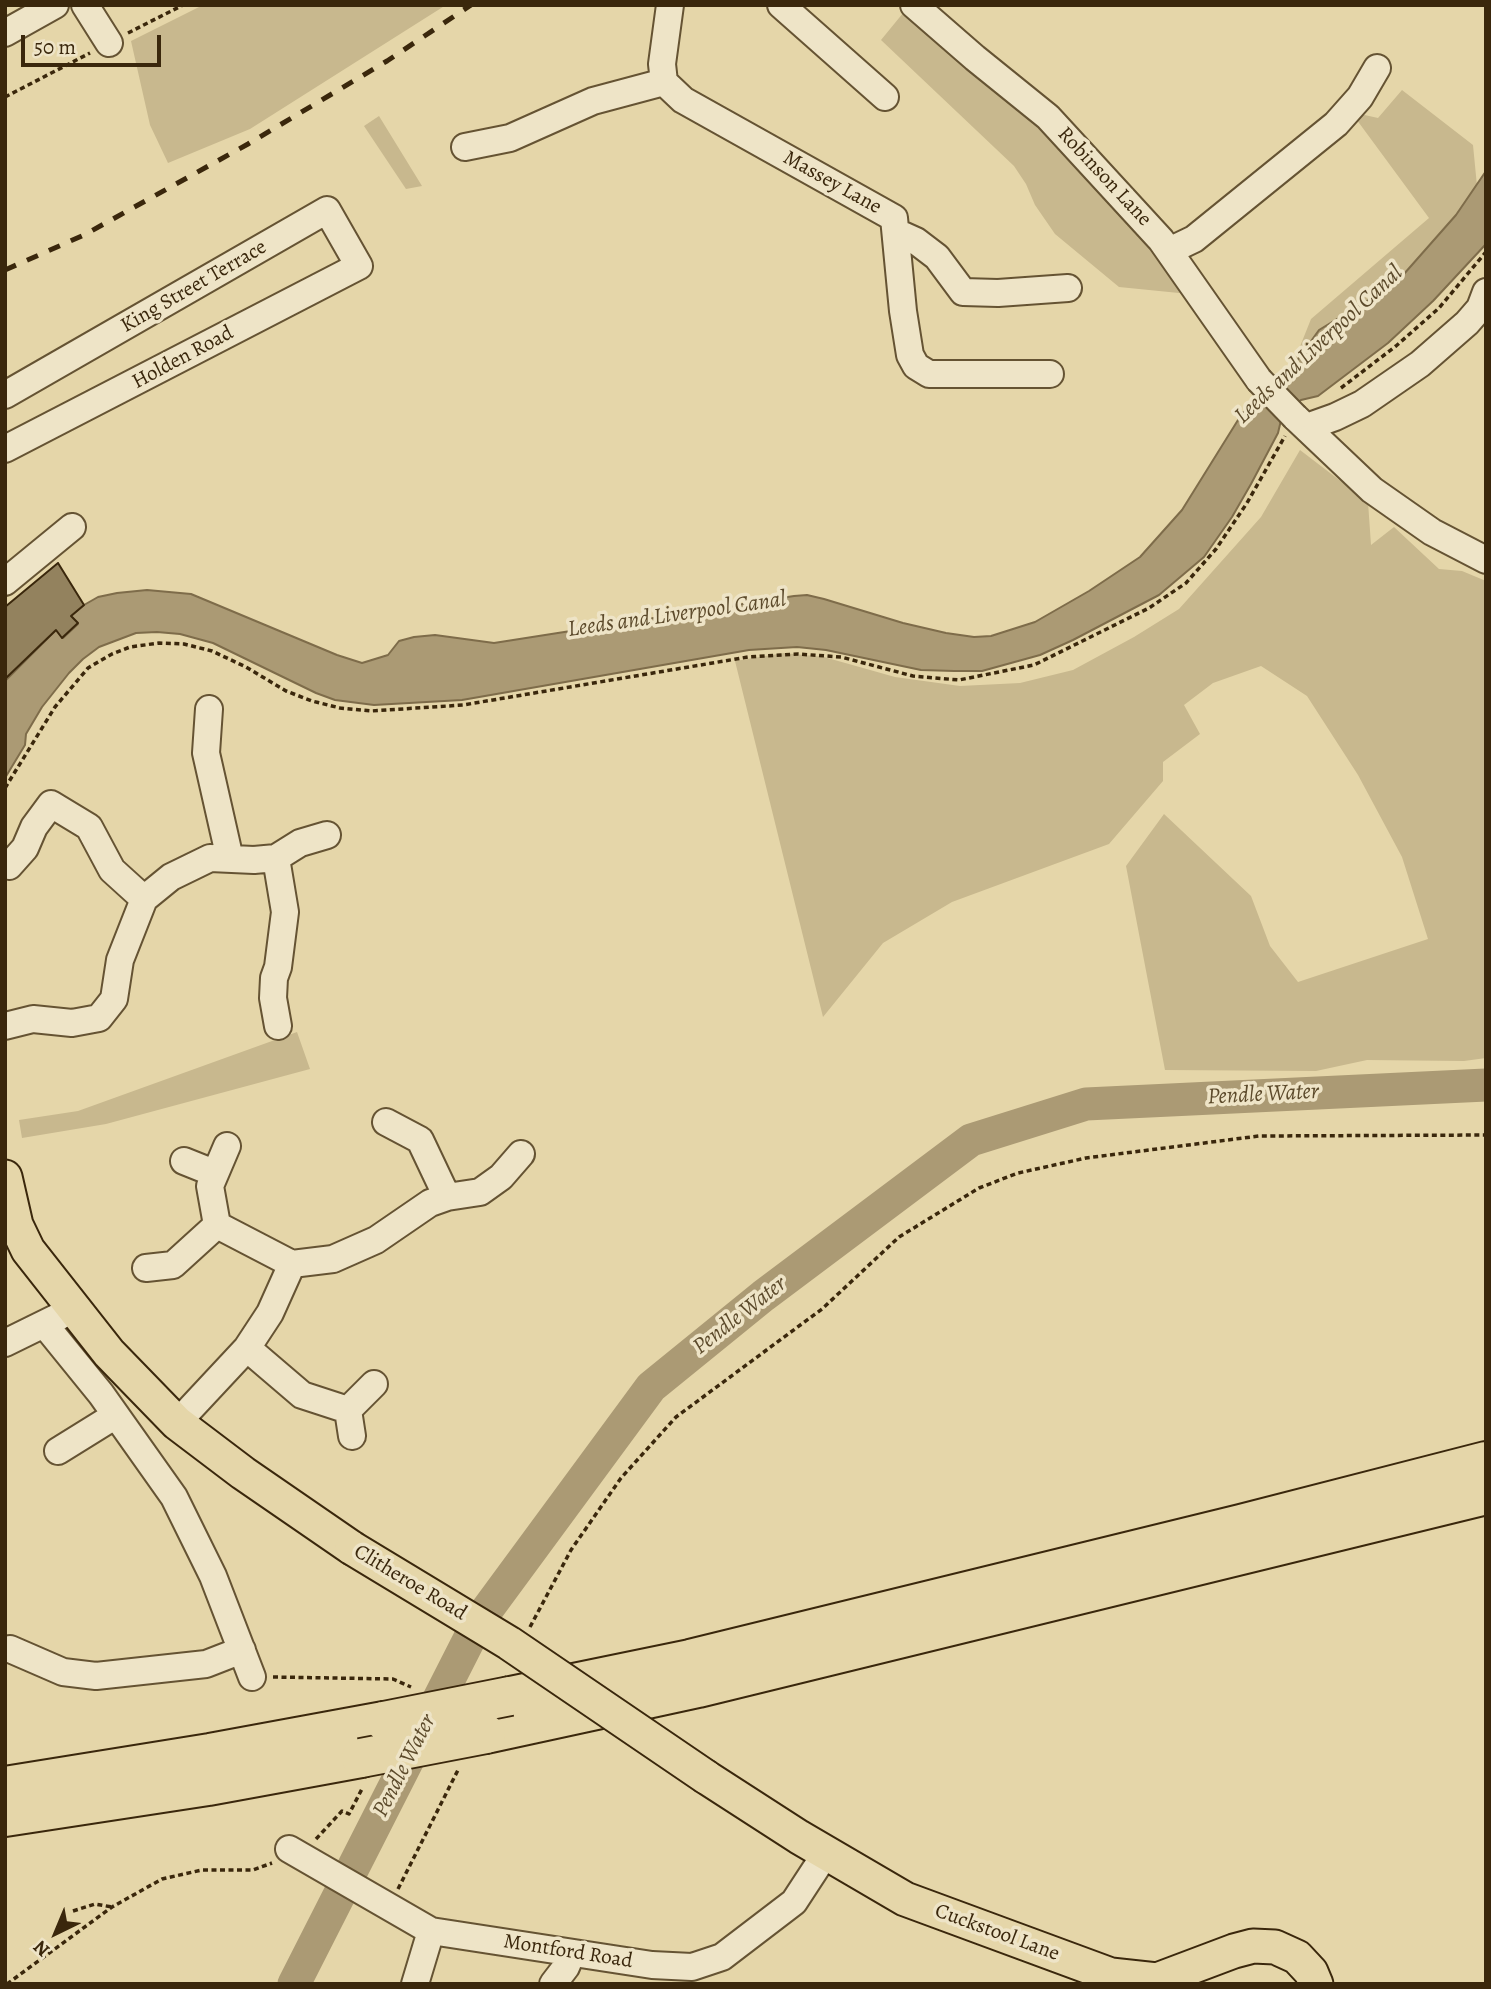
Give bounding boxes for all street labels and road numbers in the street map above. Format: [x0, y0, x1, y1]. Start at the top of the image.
street label: Robinson Lane [1052, 122, 1156, 232]
street label: Massey Lane [778, 146, 886, 220]
street label: King Street Terrace [117, 235, 271, 339]
street label: Holden Road [128, 321, 238, 395]
street label: Clitheroe Road [349, 1539, 471, 1627]
street label: Cuckstool Lane [931, 1899, 1063, 1967]
street label: Montford Road [502, 1929, 634, 1975]

